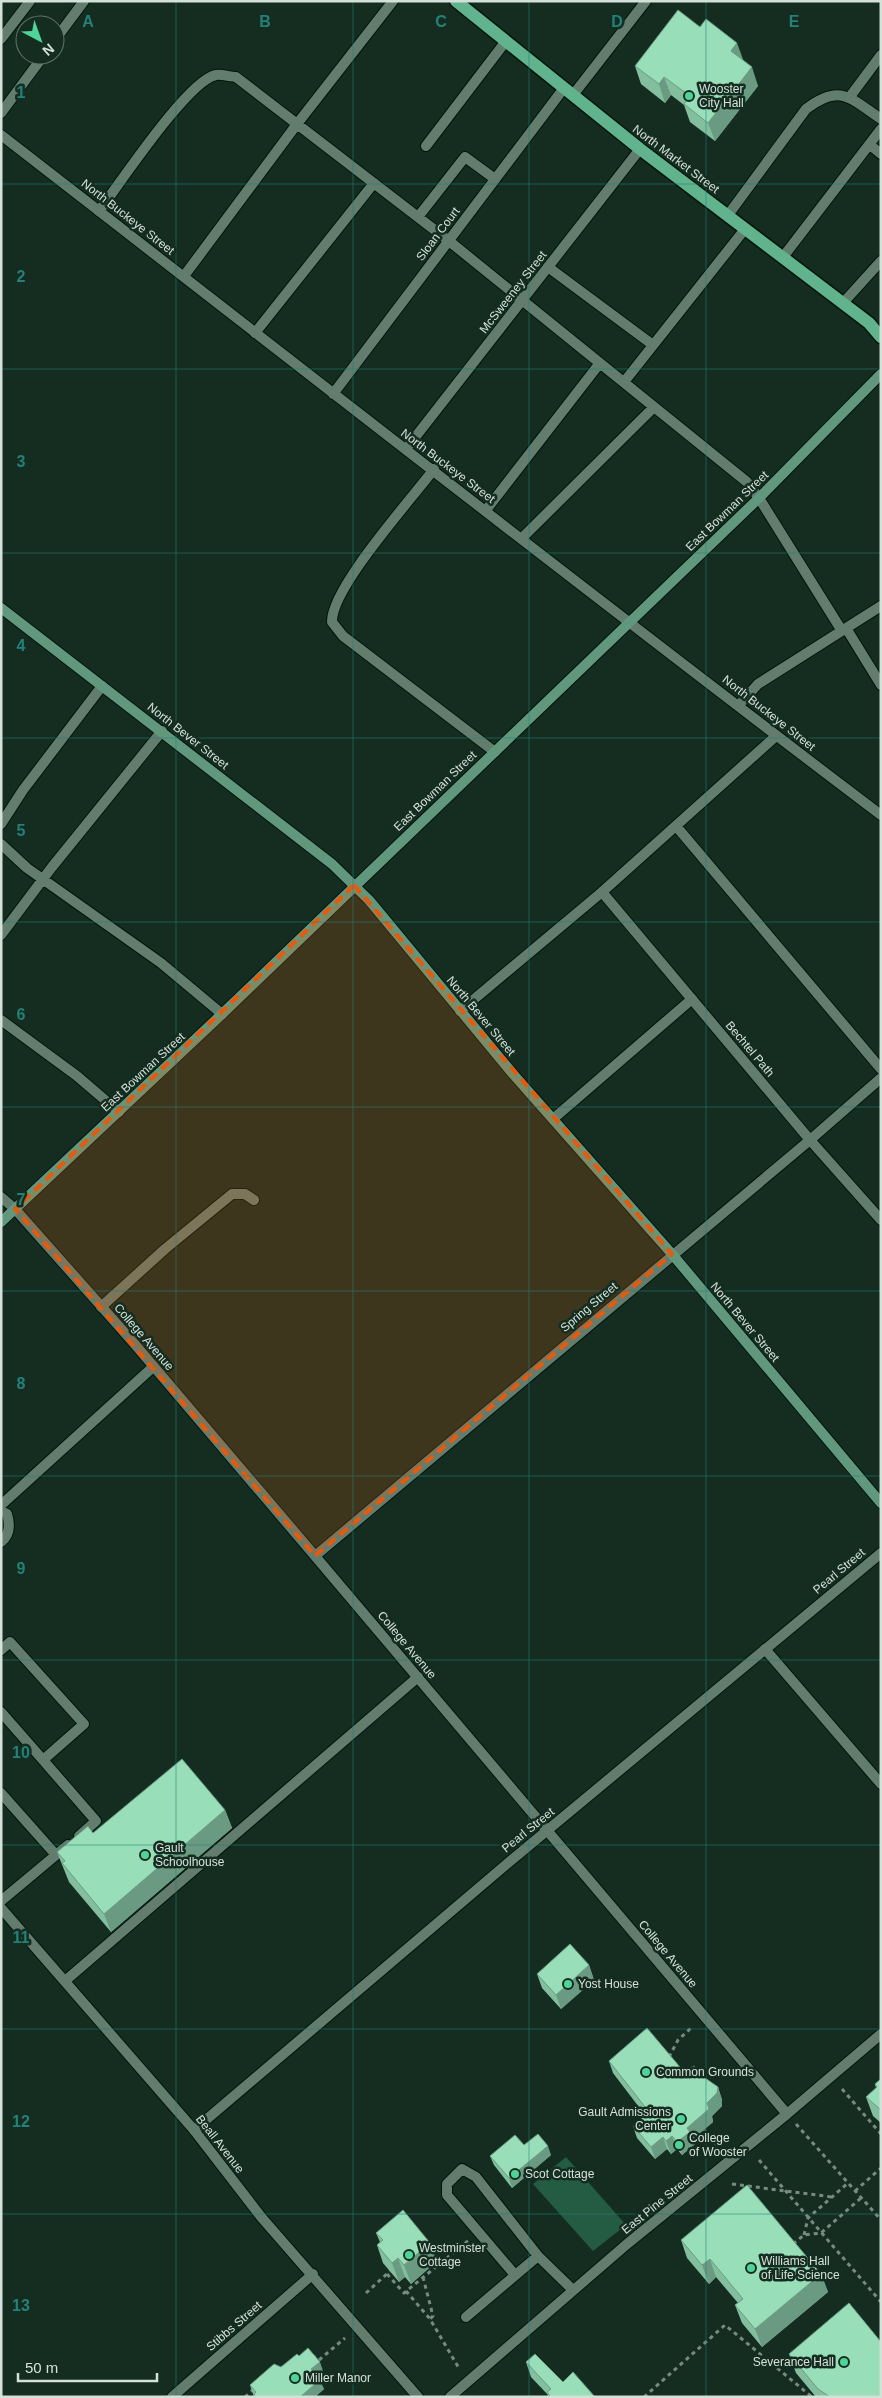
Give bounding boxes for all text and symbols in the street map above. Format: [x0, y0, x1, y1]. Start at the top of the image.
text: A [82, 13, 94, 30]
text: B [259, 13, 271, 30]
text: C [435, 13, 447, 30]
text: D [611, 13, 623, 30]
text: E [789, 13, 800, 30]
north arrow [15, 15, 65, 65]
text: N [39, 40, 58, 59]
place label: Wooster City Hall [699, 82, 744, 110]
text: 1 [17, 84, 26, 101]
marker: Wooster City Hall [683, 90, 695, 102]
street label: North Market Street [630, 122, 723, 196]
street label: North Buckeye Street [79, 176, 178, 258]
street label: Sloan Court [413, 204, 463, 264]
street label: McSweeney Street [476, 247, 550, 336]
text: 2 [17, 268, 26, 285]
street label: North Buckeye Street [398, 426, 498, 506]
text: 3 [17, 453, 26, 470]
street label: East Bowman Street [683, 468, 772, 554]
text: 4 [17, 637, 26, 654]
street label: North Buckeye Street [720, 672, 819, 754]
street label: North Bever Street [145, 700, 232, 773]
street label: East Bowman Street [391, 748, 480, 834]
text: 5 [17, 822, 26, 839]
street label: North Bever Street [444, 973, 519, 1059]
text: 6 [17, 1006, 26, 1023]
street label: Bechtel Path [723, 1018, 777, 1080]
street label: East Bowman Street [98, 1029, 188, 1114]
text: 7 [17, 1191, 26, 1208]
street label: Spring Street [558, 1279, 621, 1335]
street label: North Bever Street [708, 1279, 783, 1365]
street label: College Avenue [111, 1301, 177, 1373]
text: 8 [17, 1375, 26, 1392]
street label: Pearl Street [810, 1545, 868, 1597]
text: 9 [17, 1560, 26, 1577]
street label: College Avenue [375, 1608, 440, 1682]
text: 10 [12, 1744, 30, 1761]
street label: Pearl Street [499, 1804, 558, 1855]
place label: Gault Schoolhouse [155, 1841, 225, 1869]
marker: Gault Schoolhouse [139, 1849, 151, 1861]
street label: College Avenue [636, 1917, 701, 1991]
text: 11 [13, 1929, 30, 1946]
place label: Yost House [578, 1977, 639, 1991]
marker: Yost House [562, 1978, 574, 1990]
place label: Common Grounds [656, 2065, 754, 2079]
marker: Common Grounds [640, 2066, 652, 2078]
place label: Gault Admissions Center [578, 2105, 671, 2133]
street label: Beall Avenue [193, 2112, 247, 2176]
text: 12 [12, 2113, 30, 2130]
marker: Gault Admissions Center [675, 2113, 687, 2125]
place label: College of Wooster [689, 2131, 747, 2159]
marker: College of Wooster [673, 2139, 685, 2151]
place label: Scot Cottage [525, 2167, 595, 2181]
marker: Scot Cottage [509, 2168, 521, 2180]
street label: East Pine Street [619, 2171, 696, 2237]
place label: Westminster Cottage [419, 2241, 485, 2269]
marker: Westminster Cottage [403, 2249, 415, 2261]
place label: Williams Hall of Life Science [761, 2254, 840, 2282]
marker: Williams Hall of Life Science [745, 2262, 757, 2274]
text: 13 [12, 2297, 30, 2314]
street label: Stibbs Street [203, 2298, 265, 2354]
scale bar [18, 2350, 156, 2382]
place label: Severance Hall [753, 2355, 834, 2369]
marker: Severance Hall [838, 2356, 850, 2368]
text: 50 m [25, 2359, 58, 2376]
place label: Miller Manor [305, 2371, 371, 2385]
marker: Miller Manor [289, 2372, 301, 2384]

